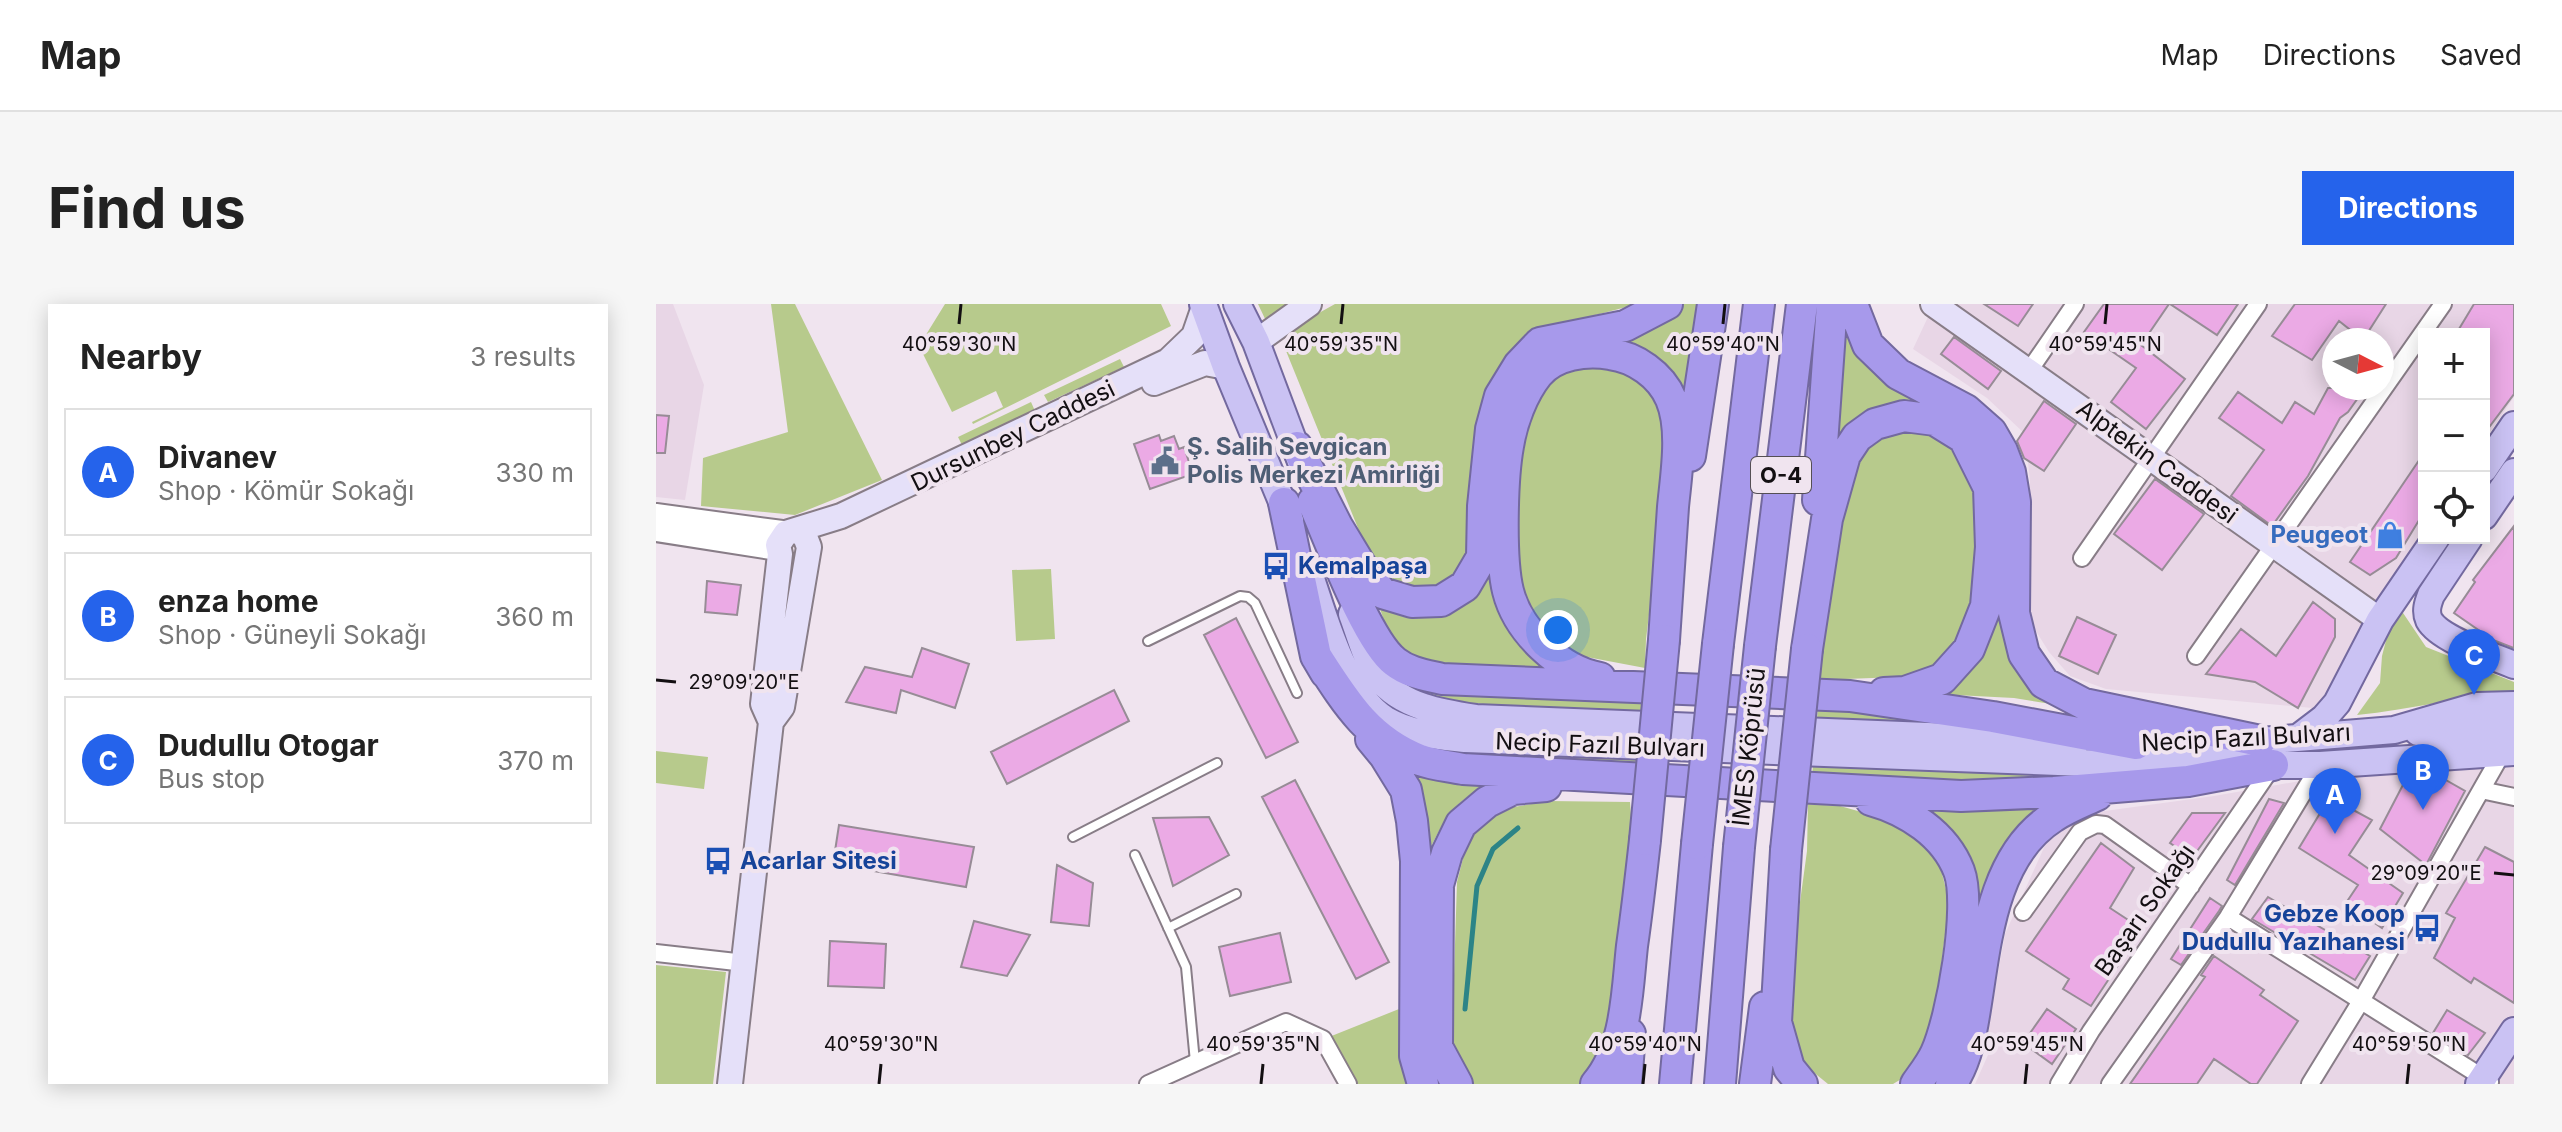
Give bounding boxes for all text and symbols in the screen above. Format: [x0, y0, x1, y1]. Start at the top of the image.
text: Map [40, 32, 121, 78]
text: Map [2160, 38, 2219, 72]
text: Directions [2263, 38, 2396, 72]
text: Saved [2440, 38, 2522, 72]
button: Directions [2302, 171, 2514, 245]
text: Find us [48, 174, 246, 242]
north arrow [2322, 328, 2394, 400]
map controls [2418, 328, 2490, 544]
button: + [2418, 328, 2490, 400]
text: 40°59'30"N [902, 332, 1016, 356]
text: 40°59'35"N [1284, 332, 1398, 356]
text: 40°59'40"N [1666, 332, 1780, 356]
text: 40°59'45"N [2048, 332, 2162, 356]
text: Nearby [80, 336, 202, 377]
text: 3 results [470, 341, 576, 372]
street label: Dursunbey Caddesi [906, 374, 1119, 497]
street label: Alptekin Caddesi [2071, 394, 2243, 530]
button: − [2418, 400, 2490, 472]
place label: Ş. Salih Sevgican Polis Merkezi Amirliği [1187, 432, 1440, 489]
text: Divanev [158, 439, 277, 475]
public building icon: Ş. Salih Sevgican Polis Merkezi Amirliği [1150, 446, 1180, 476]
text: A [98, 457, 118, 488]
text: 330 m [495, 457, 574, 488]
road number: O-4 [1751, 457, 1811, 493]
button: locate [2418, 472, 2490, 544]
text: Shop · Kömür Sokağı [158, 475, 414, 506]
place label: Peugeot [2270, 520, 2368, 549]
shop icon: Peugeot [2375, 520, 2405, 550]
bus stop icon: Kemalpaşa [1261, 551, 1291, 581]
place label: Kemalpaşa [1298, 551, 1428, 580]
text: enza home [158, 583, 319, 619]
text: B [99, 601, 117, 632]
text: 360 m [495, 601, 574, 632]
your location [1538, 610, 1578, 650]
text: Shop · Güneyli Sokağı [158, 619, 427, 650]
pin: C [2448, 629, 2500, 695]
street label: İMES Köprüsü [1726, 666, 1771, 828]
text: 29°09'20"E [689, 670, 799, 694]
street label: Necip Fazıl Bulvarı [2141, 718, 2351, 757]
street label: Necip Fazıl Bulvarı [1495, 726, 1705, 763]
text: Dudullu Otogar [158, 727, 379, 763]
pin: B [2397, 744, 2449, 810]
text: C [98, 745, 118, 776]
text: 370 m [497, 745, 574, 776]
text: Bus stop [158, 763, 265, 794]
pin: A [2309, 768, 2361, 834]
street label: Başarı Sokağı [2088, 838, 2201, 981]
bus stop icon: Acarlar Sitesi [703, 846, 733, 876]
place label: Acarlar Sitesi [740, 846, 897, 875]
text: 29°09'20"E [2371, 861, 2481, 885]
place label: Gebze Koop Dudullu Yazıhanesi [2182, 899, 2405, 956]
bus stop icon: Gebze Koop Dudullu Yazıhanesi [2412, 913, 2442, 943]
text: 40°59'30"N [824, 1032, 938, 1056]
text: 40°59'35"N [1206, 1032, 1320, 1056]
text: 40°59'40"N [1588, 1032, 1702, 1056]
text: 40°59'45"N [1970, 1032, 2084, 1056]
text: 40°59'50"N [2352, 1032, 2466, 1056]

